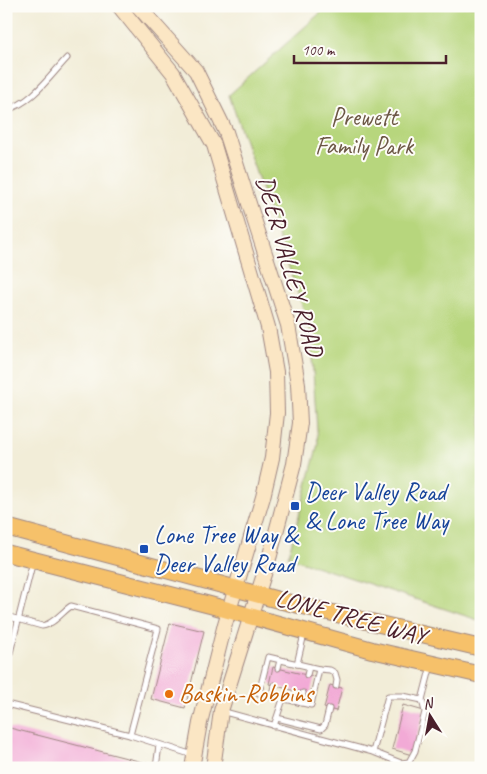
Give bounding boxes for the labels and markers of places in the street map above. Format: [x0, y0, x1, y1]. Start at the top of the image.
place label: Deer Valley Road & Lone Tree Way [305, 476, 451, 537]
marker: Deer Valley Road & Lone Tree Way [289, 500, 301, 512]
place label: Lone Tree Way & Deer Valley Road [154, 519, 300, 580]
marker: Lone Tree Way & Deer Valley Road [138, 543, 150, 555]
place label: Baskin-Robbins [179, 678, 315, 710]
marker: Baskin-Robbins [163, 688, 175, 700]

